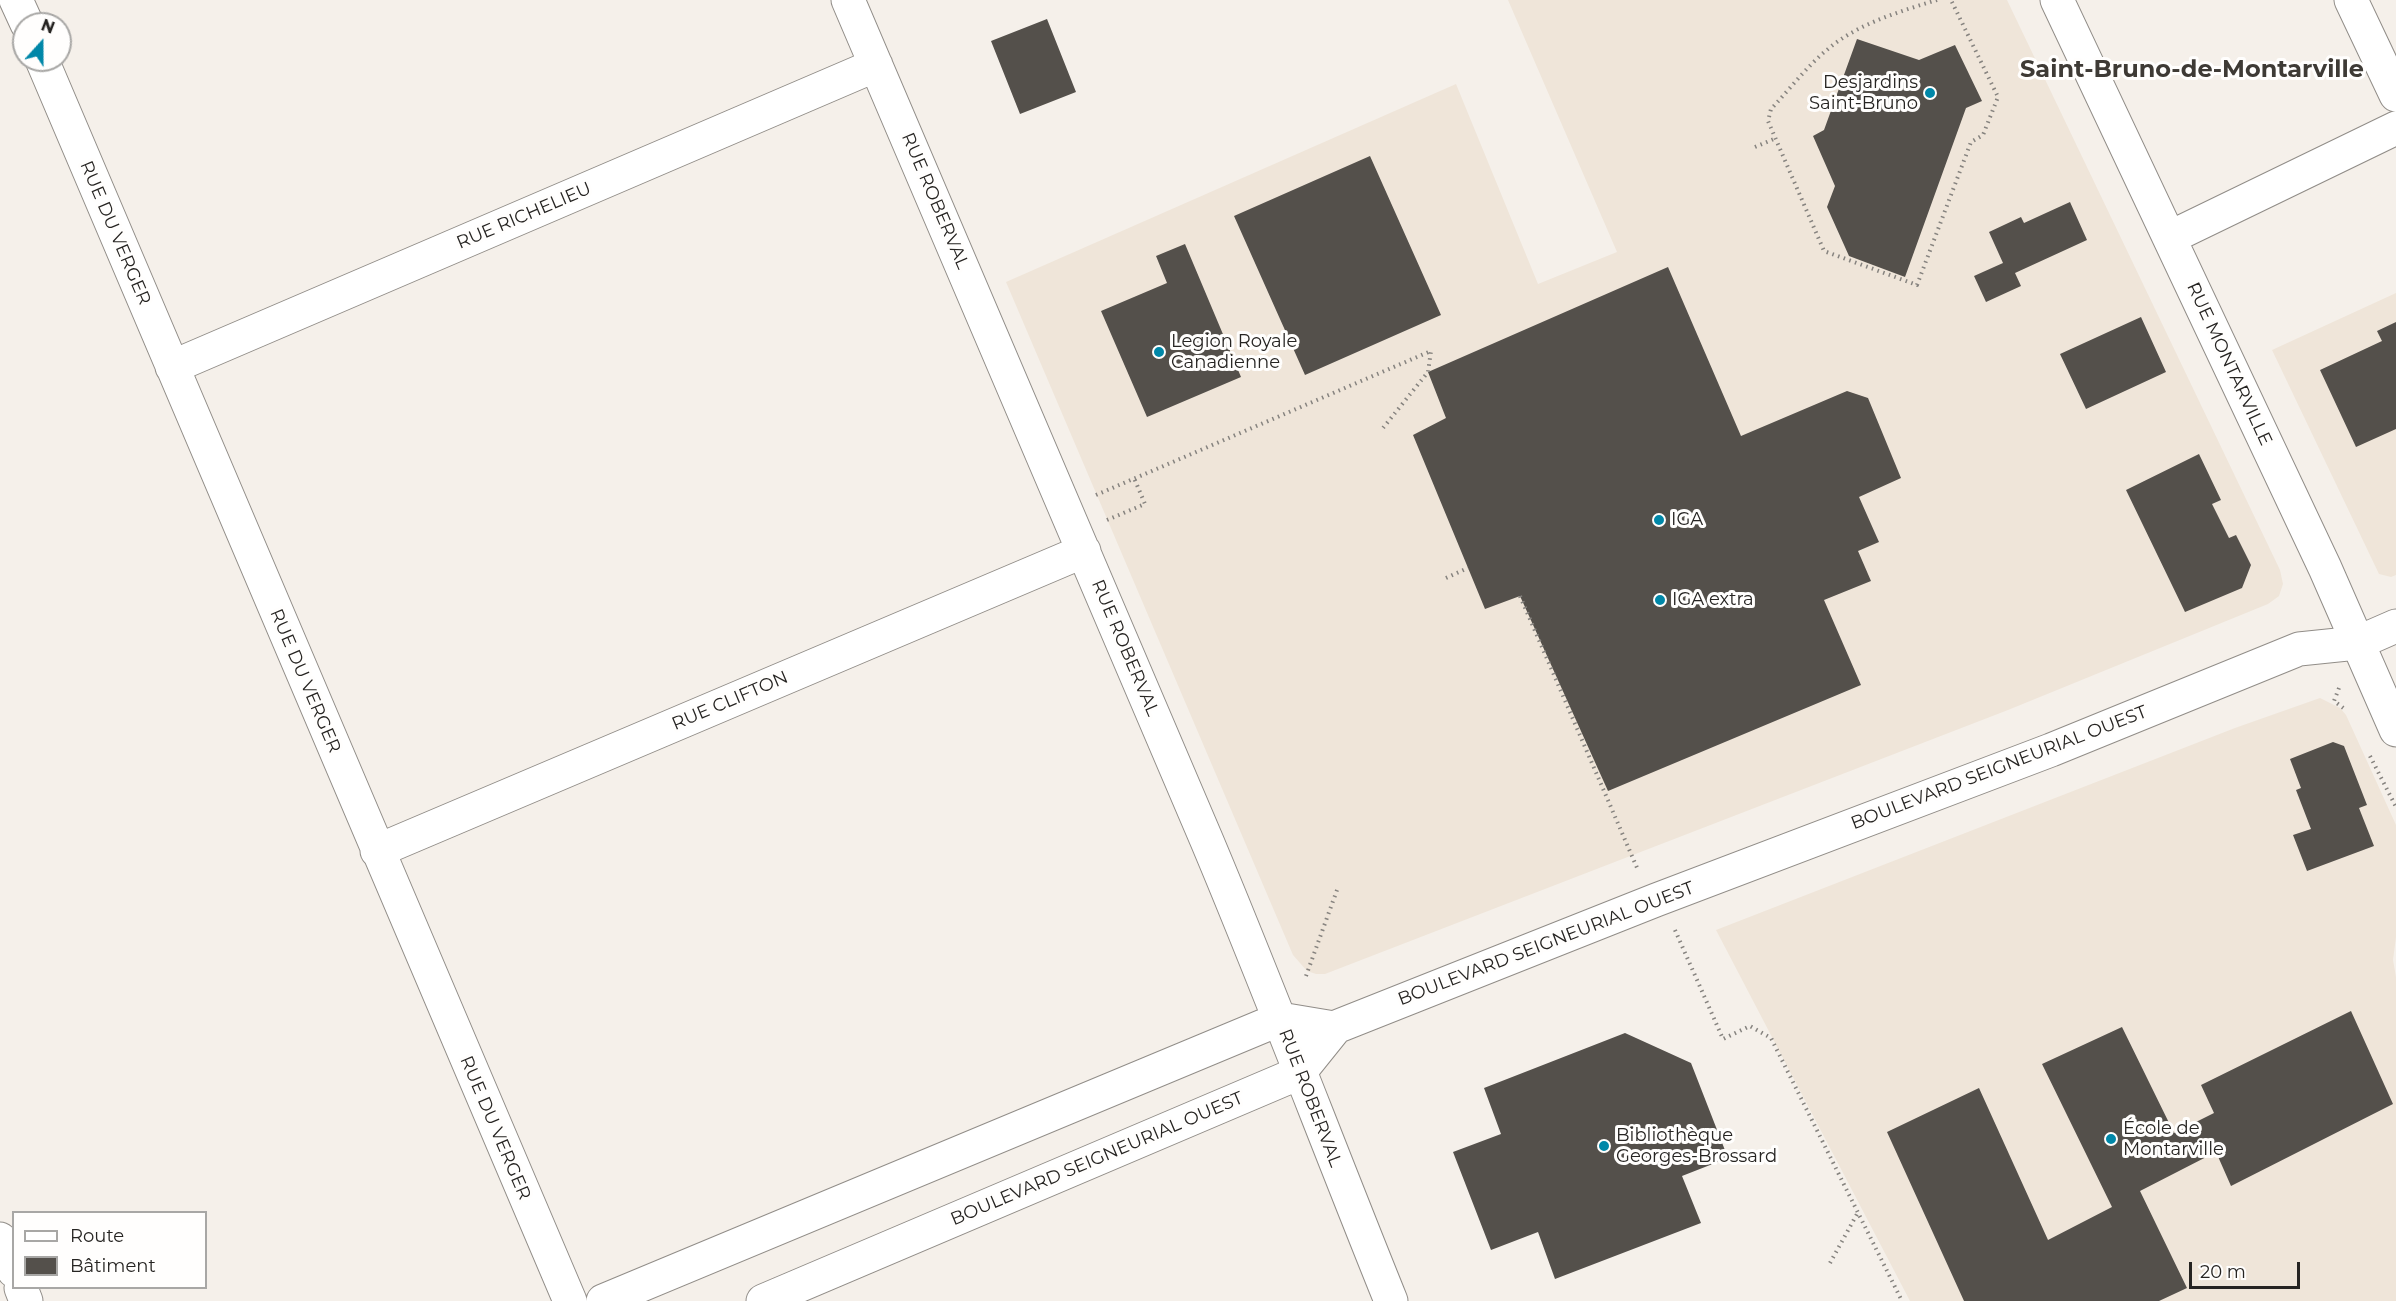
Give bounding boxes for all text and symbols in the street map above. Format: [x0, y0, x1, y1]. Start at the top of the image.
north arrow [12, 12, 72, 72]
text: N [38, 15, 57, 38]
district label: Saint-Bruno-de-Montarville [2020, 56, 2364, 84]
place label: Desjardins Saint-Bruno [1809, 72, 1918, 115]
marker: Desjardins Saint-Bruno [1923, 86, 1937, 100]
street label: RUE ROBERVAL [896, 129, 974, 273]
street label: RUE DU VERGER [75, 158, 155, 308]
street label: RUE RICHELIEU [453, 178, 595, 254]
street label: RUE MONTARVILLE [2182, 279, 2276, 449]
place label: Legion Royale Canadienne [1171, 331, 1297, 374]
marker: Legion Royale Canadienne [1152, 345, 1166, 359]
place label: IGA [1671, 509, 1703, 531]
marker: IGA [1652, 513, 1666, 527]
street label: RUE ROBERVAL [1086, 576, 1164, 720]
place label: IGA extra [1672, 589, 1754, 611]
marker: IGA extra [1653, 593, 1667, 607]
street label: RUE DU VERGER [265, 606, 345, 756]
street label: RUE CLIFTON [669, 667, 791, 735]
street label: BOULEVARD SEIGNEURIAL OUEST [1848, 701, 2150, 835]
street label: BOULEVARD SEIGNEURIAL OUEST [1395, 877, 1697, 1011]
street label: RUE ROBERVAL [1274, 1026, 1346, 1170]
street label: RUE DU VERGER [455, 1053, 535, 1203]
street label: BOULEVARD SEIGNEURIAL OUEST [948, 1087, 1246, 1231]
place label: École de Montarville [2123, 1118, 2224, 1160]
place label: Bibliothèque Georges-Brossard [1616, 1125, 1777, 1168]
marker: École de Montarville [2104, 1132, 2118, 1146]
marker: Bibliothèque Georges-Brossard [1597, 1139, 1611, 1153]
legend [12, 1211, 207, 1289]
text: Route [70, 1225, 124, 1247]
scale bar [2192, 1250, 2303, 1288]
text: Bâtiment [70, 1255, 156, 1277]
text: 20 m [2200, 1261, 2246, 1283]

